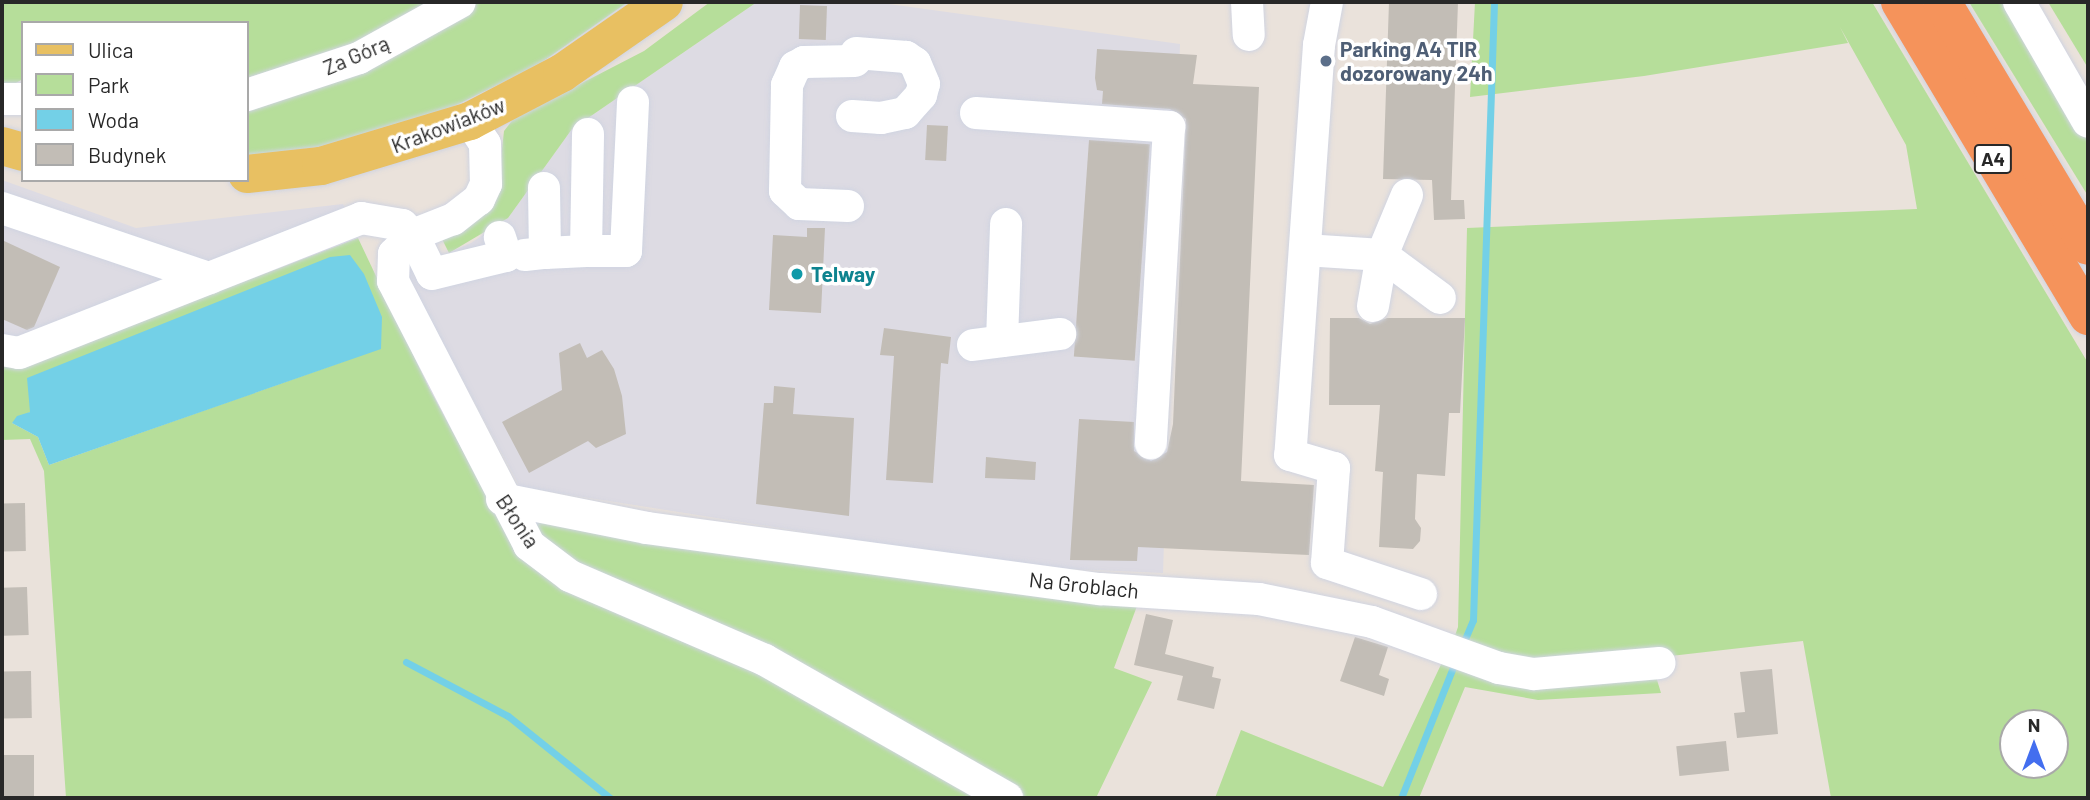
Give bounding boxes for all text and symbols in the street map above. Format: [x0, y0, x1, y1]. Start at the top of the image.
legend [21, 21, 248, 182]
street label: Za Górą [319, 30, 393, 80]
place label: Parking A4 TIR dozorowany 24h [1340, 36, 1493, 86]
text: Ulica [88, 37, 133, 62]
marker: Parking A4 TIR dozorowany 24h [1318, 53, 1334, 69]
text: Park [88, 72, 129, 97]
street label: Krakowiaków [388, 92, 508, 158]
text: Woda [88, 107, 139, 132]
text: Budynek [88, 142, 166, 167]
road number: A4 [1974, 144, 2012, 174]
place label: Telway [811, 261, 875, 287]
marker: Telway [789, 266, 805, 282]
street label: Błonia [491, 489, 545, 553]
street label: Na Groblach [1028, 567, 1140, 603]
north arrow [1999, 709, 2069, 779]
text: N [2028, 713, 2040, 736]

